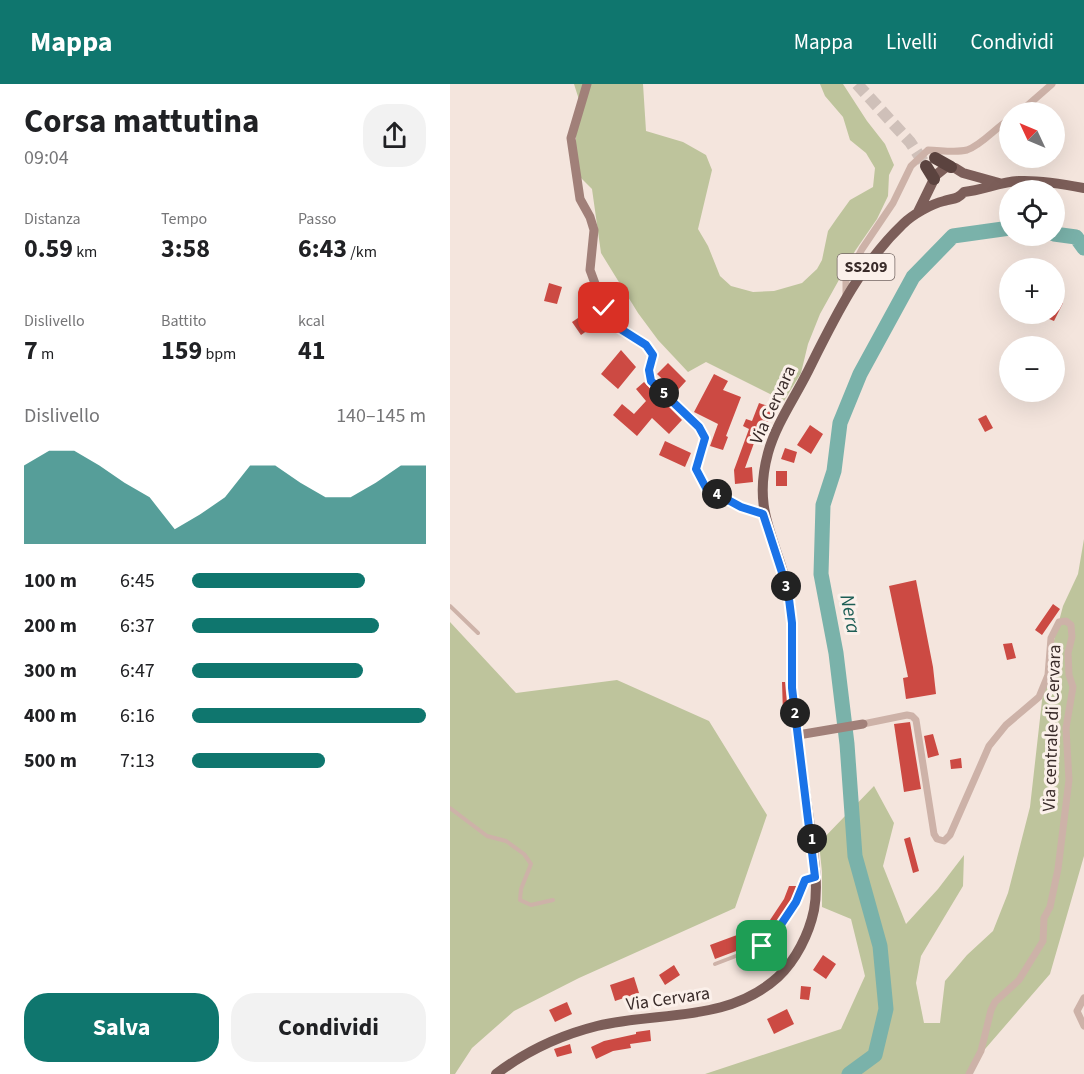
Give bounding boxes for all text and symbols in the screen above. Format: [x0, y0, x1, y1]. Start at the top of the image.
text: Mappa [30, 22, 113, 62]
text: Mappa [794, 27, 853, 57]
text: Livelli [886, 27, 938, 57]
text: Condividi [971, 27, 1054, 57]
text: Corsa mattutina [24, 98, 259, 145]
north arrow [999, 102, 1065, 168]
map controls [999, 102, 1065, 402]
button: share [363, 104, 426, 167]
text: 09:04 [24, 144, 69, 172]
button: locate [999, 180, 1065, 246]
text: Distanza [24, 208, 81, 230]
text: Tempo [161, 208, 207, 230]
text: Passo [298, 208, 337, 230]
text: 0.59 [24, 230, 73, 267]
text: 3:58 [161, 230, 210, 267]
text: 6:43 [298, 230, 347, 267]
text: km [73, 241, 97, 263]
text: /km [347, 241, 377, 263]
road number: SS209 [838, 254, 894, 280]
button: + [999, 258, 1065, 324]
pin [578, 282, 629, 333]
icon: check [587, 291, 620, 324]
text: Dislivello [24, 310, 85, 332]
text: Battito [161, 310, 207, 332]
text: kcal [298, 310, 325, 332]
text: 7 [24, 332, 38, 369]
text: 159 [161, 332, 202, 369]
text: 41 [298, 332, 325, 369]
button: − [999, 336, 1065, 402]
text: m [38, 343, 54, 365]
text: bpm [202, 343, 236, 365]
street label: Via Cervara [744, 362, 802, 448]
pin: 5 [649, 378, 679, 408]
text: 5 [660, 382, 668, 404]
text: Dislivello [24, 402, 100, 430]
text: 140–145 m [336, 402, 426, 430]
pin: 4 [702, 479, 732, 509]
text: 4 [713, 483, 721, 505]
text: 100 m [24, 567, 77, 595]
text: 6:45 [120, 567, 155, 595]
pin: 3 [771, 571, 801, 601]
text: 3 [782, 575, 790, 597]
water label: Nera [833, 592, 868, 636]
text: 200 m [24, 612, 77, 640]
text: 6:37 [120, 612, 155, 640]
street label: Via centrale di Cervara [1037, 644, 1067, 812]
text: 300 m [24, 657, 77, 685]
text: 6:47 [120, 657, 155, 685]
pin: 2 [780, 698, 810, 728]
text: 400 m [24, 702, 77, 730]
text: 6:16 [120, 702, 155, 730]
text: 2 [791, 702, 799, 724]
text: 500 m [24, 747, 77, 775]
text: 7:13 [120, 747, 155, 775]
pin: 1 [797, 824, 827, 854]
text: 1 [808, 828, 816, 850]
pin [736, 920, 787, 971]
icon: arrive [745, 929, 778, 962]
street label: Via Cervara [625, 981, 711, 1017]
button: Salva [24, 993, 219, 1062]
button: Condividi [231, 993, 426, 1062]

